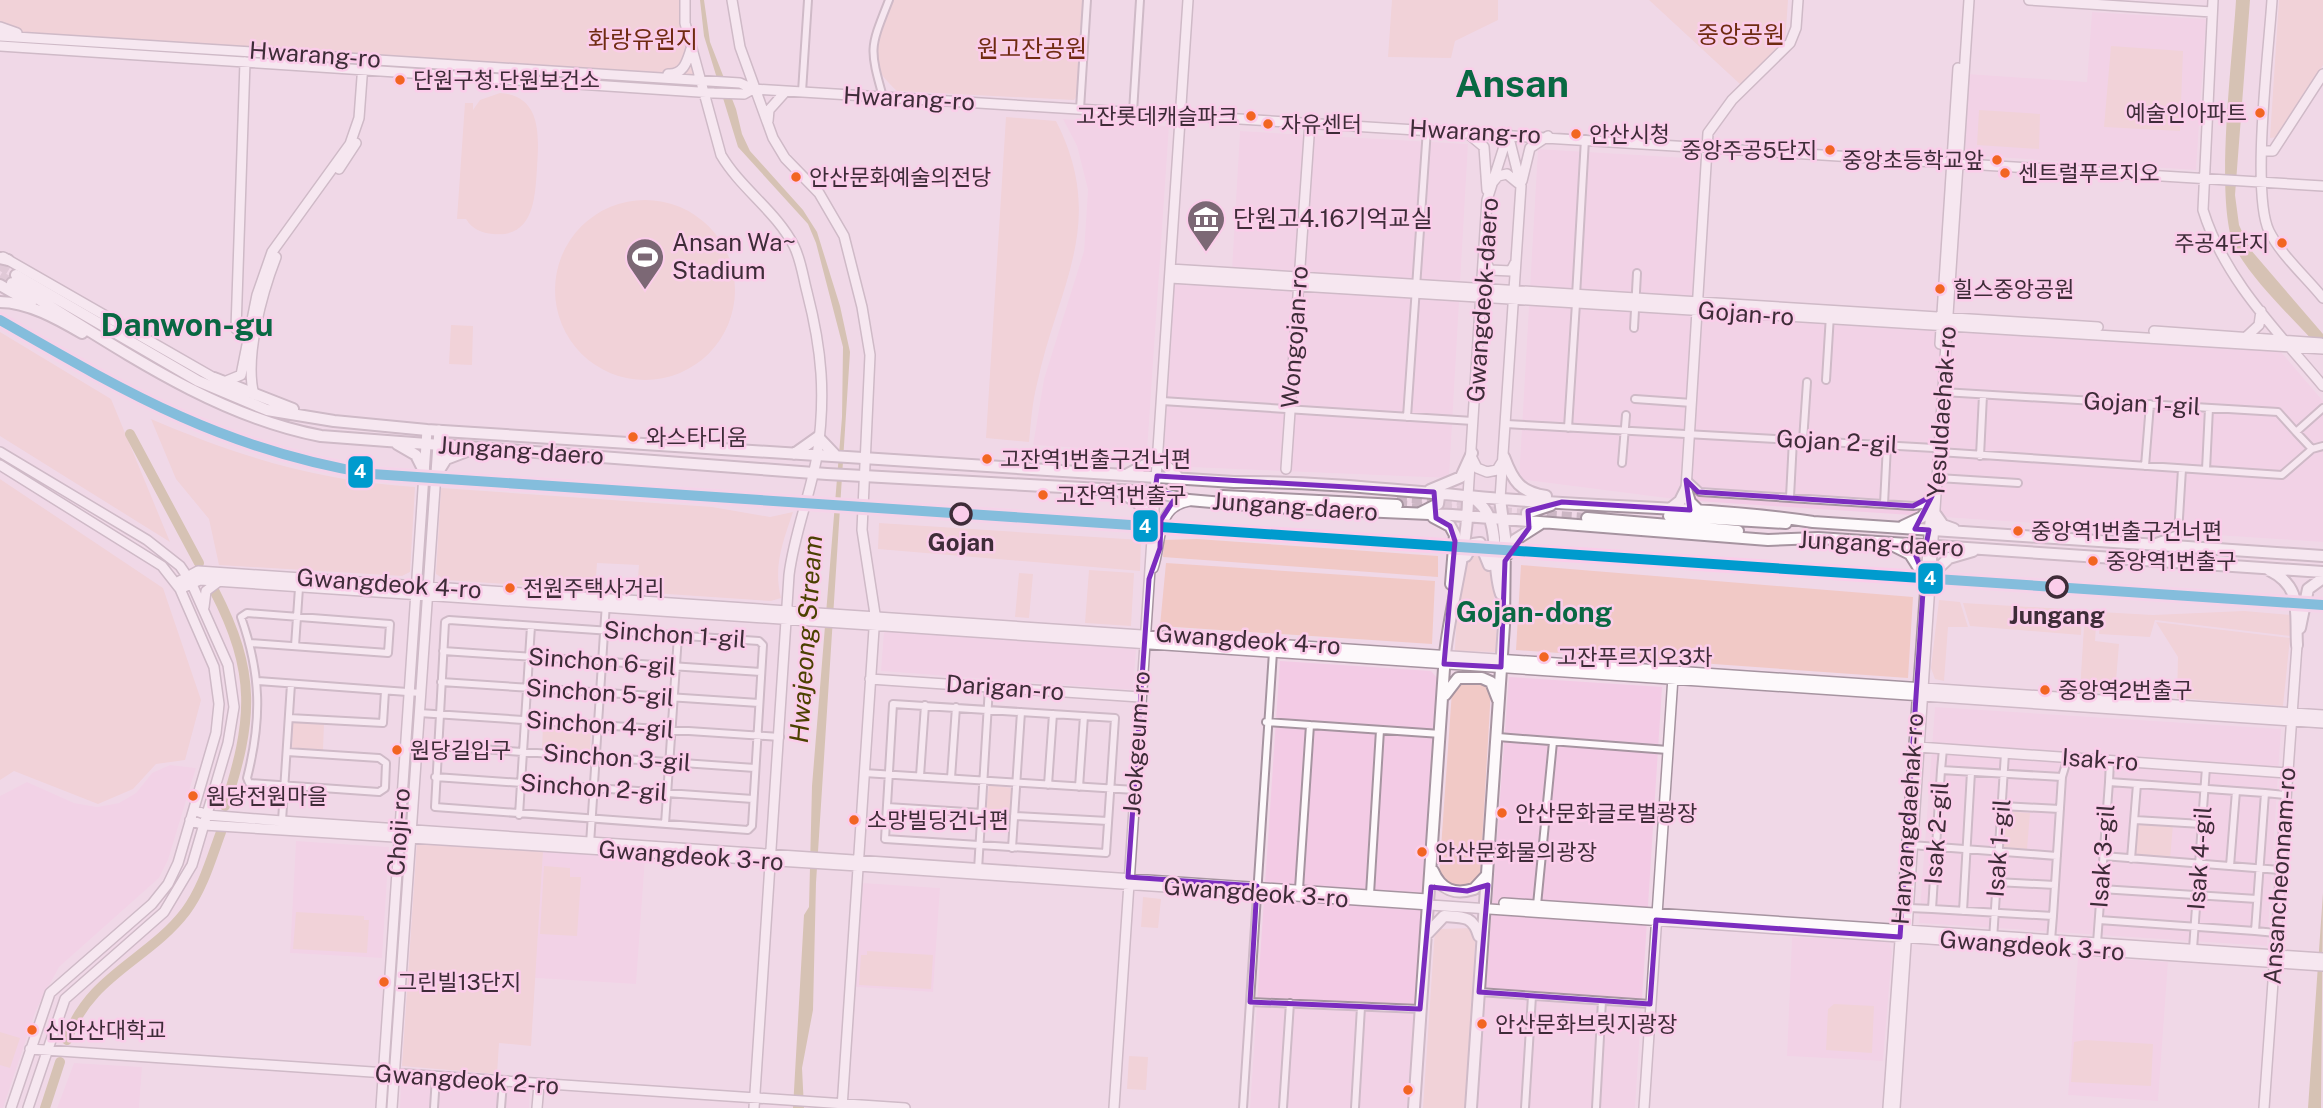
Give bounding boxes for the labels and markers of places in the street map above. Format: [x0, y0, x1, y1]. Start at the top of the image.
place label: 단원구청.단원보건소 [413, 67, 600, 93]
marker: 단원구청.단원보건소 [393, 73, 407, 87]
place label: 예술인아파트 [2126, 100, 2247, 126]
place label: 고잔롯데캐슬파크 [1076, 103, 1238, 129]
marker: 예술인아파트 [2253, 106, 2267, 120]
marker: 고잔롯데캐슬파크 [1244, 109, 1258, 123]
place label: 자유센터 [1281, 111, 1362, 137]
marker: 자유센터 [1261, 117, 1275, 131]
place label: 안산시청 [1589, 121, 1670, 147]
marker: 안산시청 [1569, 127, 1583, 141]
place label: 중앙주공5단지 [1681, 137, 1817, 163]
marker: 중앙주공5단지 [1823, 143, 1837, 157]
place label: 중앙초등학교앞 [1842, 147, 1984, 173]
marker: 중앙초등학교앞 [1990, 153, 2004, 167]
place label: 센트럴푸르지오 [2018, 160, 2160, 186]
place label: 안산문화예술의전당 [809, 164, 991, 190]
marker: 센트럴푸르지오 [1998, 166, 2012, 180]
marker: 안산문화예술의전당 [789, 170, 803, 184]
museum icon: 단원고4.16기억교실 [1185, 198, 1227, 253]
place label: 단원고4.16기억교실 [1233, 204, 1433, 232]
place label: Ansan Wa~ Stadium [672, 228, 796, 284]
place label: 주공4단지 [2174, 230, 2269, 256]
sports icon: Ansan Wa~ Stadium [624, 236, 666, 291]
marker: 주공4단지 [2275, 236, 2289, 250]
place label: 힐스중앙공원 [1953, 276, 2074, 302]
marker: 힐스중앙공원 [1933, 282, 1947, 296]
place label: 와스타디움 [646, 424, 747, 450]
marker: 와스타디움 [626, 430, 640, 444]
place label: 고잔역1번출구건너편 [1000, 446, 1191, 472]
marker: 고잔역1번출구건너편 [980, 452, 994, 466]
place label: 고잔역1번출구 [1056, 482, 1186, 508]
marker: 고잔역1번출구 [1036, 488, 1050, 502]
marker: Gojan [950, 503, 972, 525]
place label: 중앙역1번출구건너편 [2031, 518, 2222, 544]
marker: 중앙역1번출구건너편 [2011, 524, 2025, 538]
place label: Gojan [928, 528, 994, 556]
place label: 중앙역1번출구 [2106, 548, 2236, 574]
marker: 중앙역1번출구 [2086, 554, 2100, 568]
place label: 전원주택사거리 [523, 575, 665, 601]
marker: Jungang [2046, 576, 2068, 598]
marker: 전원주택사거리 [503, 581, 517, 595]
place label: Jungang [2009, 601, 2105, 629]
place label: 고잔푸르지오3차 [1557, 644, 1713, 670]
marker: 고잔푸르지오3차 [1537, 650, 1551, 664]
place label: 중앙역2번출구 [2058, 677, 2193, 703]
marker: 중앙역2번출구 [2038, 683, 2052, 697]
place label: 원당길입구 [410, 737, 511, 763]
marker: 원당길입구 [390, 743, 404, 757]
place label: 원당전원마을 [206, 783, 327, 809]
marker: 원당전원마을 [186, 789, 200, 803]
place label: 안산문화글로벌광장 [1515, 800, 1697, 826]
marker: 안산문화글로벌광장 [1495, 806, 1509, 820]
place label: 소망빌딩건너편 [867, 807, 1009, 833]
marker: 소망빌딩건너편 [847, 813, 861, 827]
place label: 안산문화물의광장 [1435, 839, 1597, 865]
marker: 안산문화물의광장 [1415, 845, 1429, 859]
place label: 그린빌13단지 [397, 969, 521, 995]
marker: 그린빌13단지 [377, 975, 391, 989]
place label: 안산문화브릿지광장 [1495, 1011, 1677, 1037]
place label: 신안산대학교 [45, 1017, 166, 1043]
marker: 안산문화브릿지광장 [1475, 1017, 1489, 1031]
marker: 신안산대학교 [25, 1023, 39, 1037]
unlabelled marker [1401, 1083, 1415, 1097]

